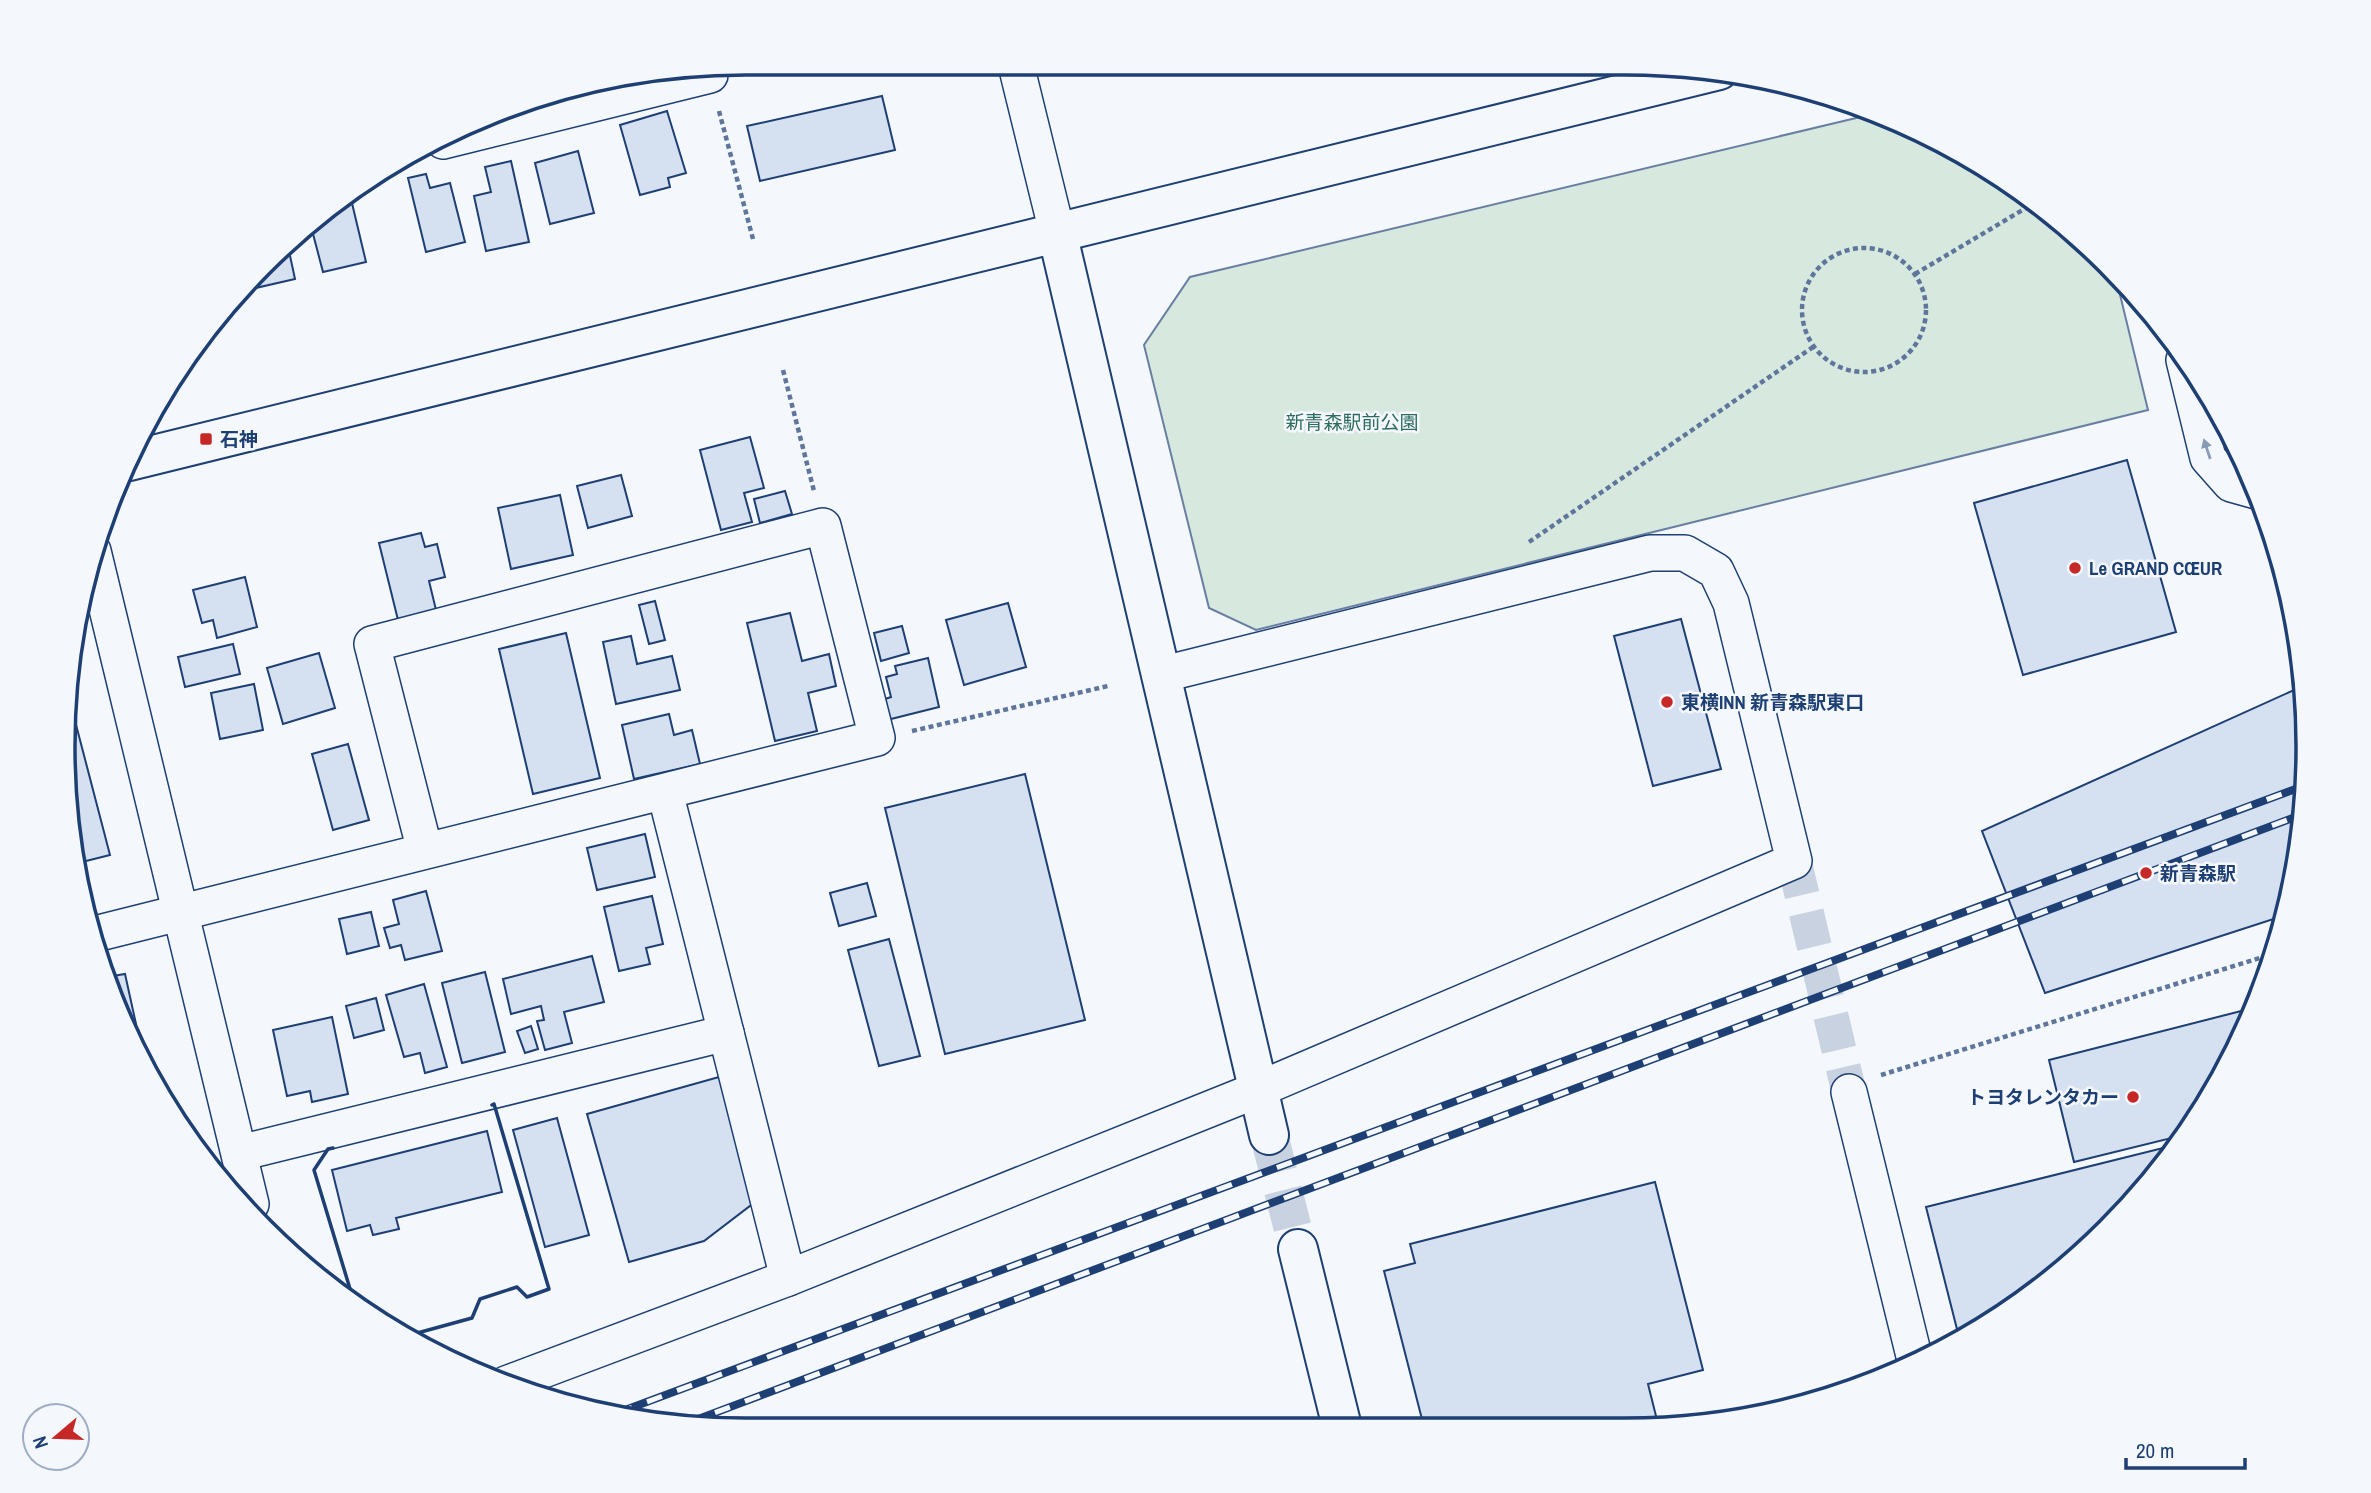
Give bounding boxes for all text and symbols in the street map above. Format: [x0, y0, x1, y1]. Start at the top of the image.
park label: 新青森駅前公園 [1285, 409, 1419, 435]
place label: 石神 [220, 426, 258, 452]
marker: 石神 [198, 431, 214, 447]
one-way arrow [2202, 439, 2212, 460]
place label: Le GRAND CŒUR [2089, 555, 2222, 581]
marker: Le GRAND CŒUR [2067, 560, 2083, 576]
place label: 東横INN 新青森駅東口 [1681, 689, 1864, 715]
marker: 東横INN 新青森駅東口 [1659, 694, 1675, 710]
place label: 新青森駅 [2160, 860, 2236, 886]
marker: 新青森駅 [2138, 865, 2154, 881]
place label: トヨタレンタカー [1967, 1084, 2119, 1110]
marker: トヨタレンタカー [2125, 1089, 2141, 1105]
north arrow [21, 1402, 91, 1472]
scale bar [2126, 1426, 2245, 1470]
text: N [26, 1433, 54, 1452]
text: 20 m [2136, 1436, 2174, 1465]

